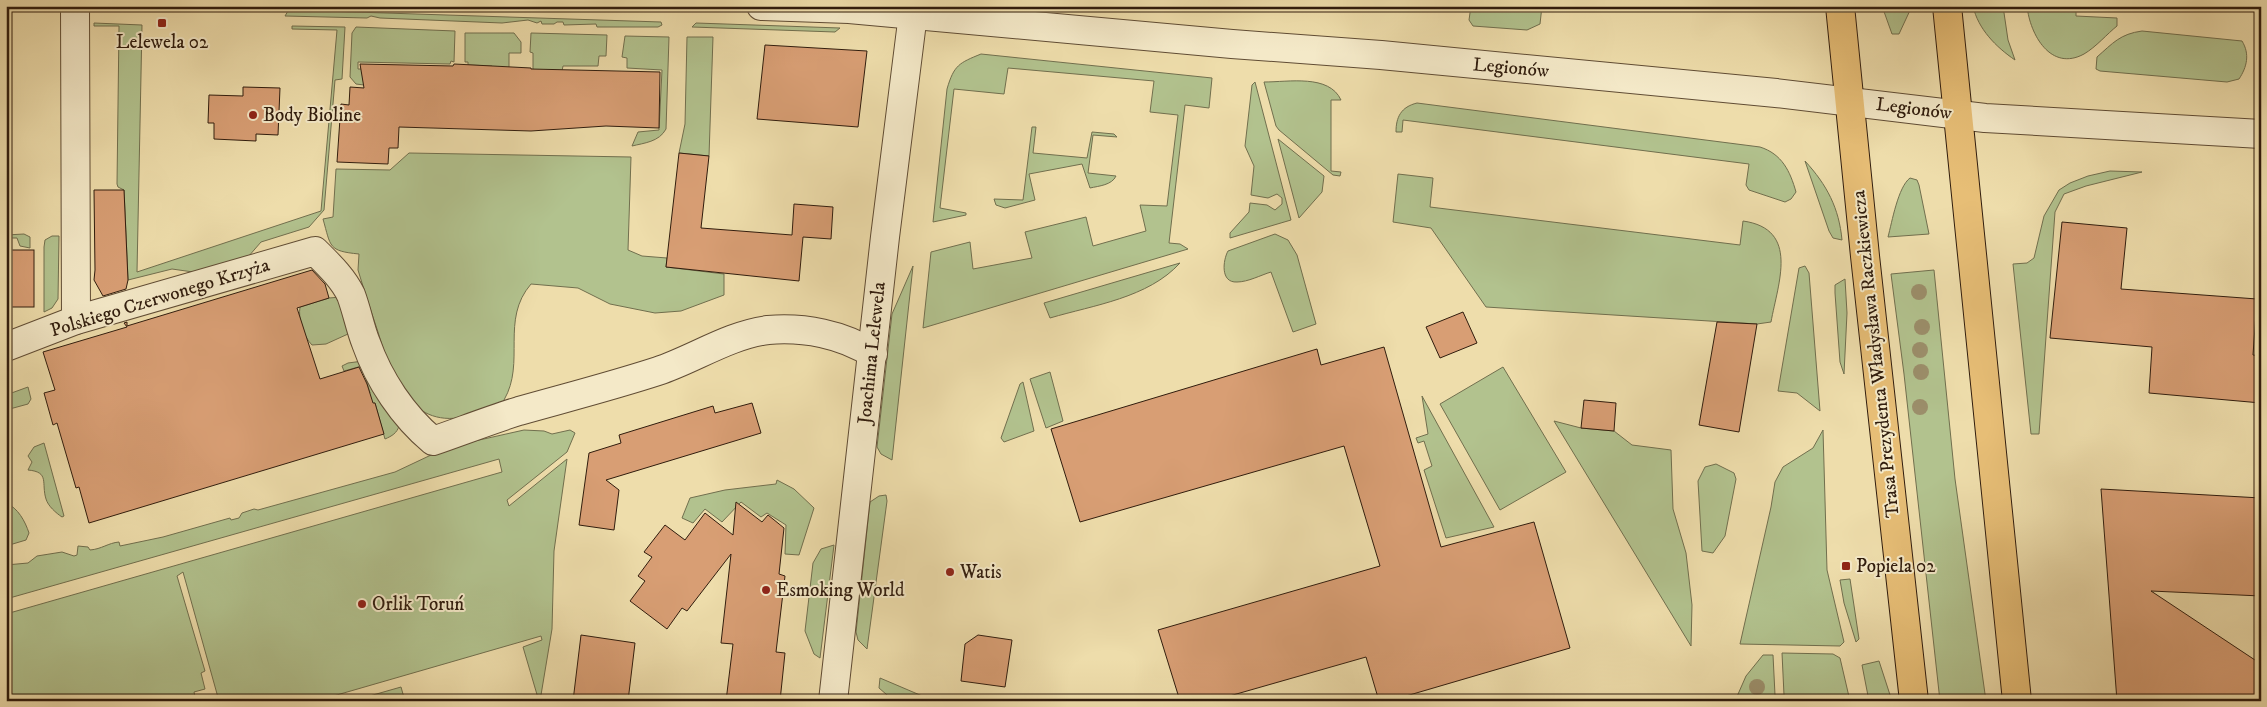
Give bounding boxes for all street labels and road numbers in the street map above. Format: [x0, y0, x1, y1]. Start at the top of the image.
street label: Legionów [1472, 53, 1550, 83]
street label: Legionów [1875, 93, 1953, 125]
street label: Trasa Prezydenta Władysława Raczkiewicza [1847, 189, 1905, 519]
street label: Polskiego Czerwonego Krzyża [48, 254, 272, 342]
street label: Joachima Lelewela [853, 281, 891, 427]

